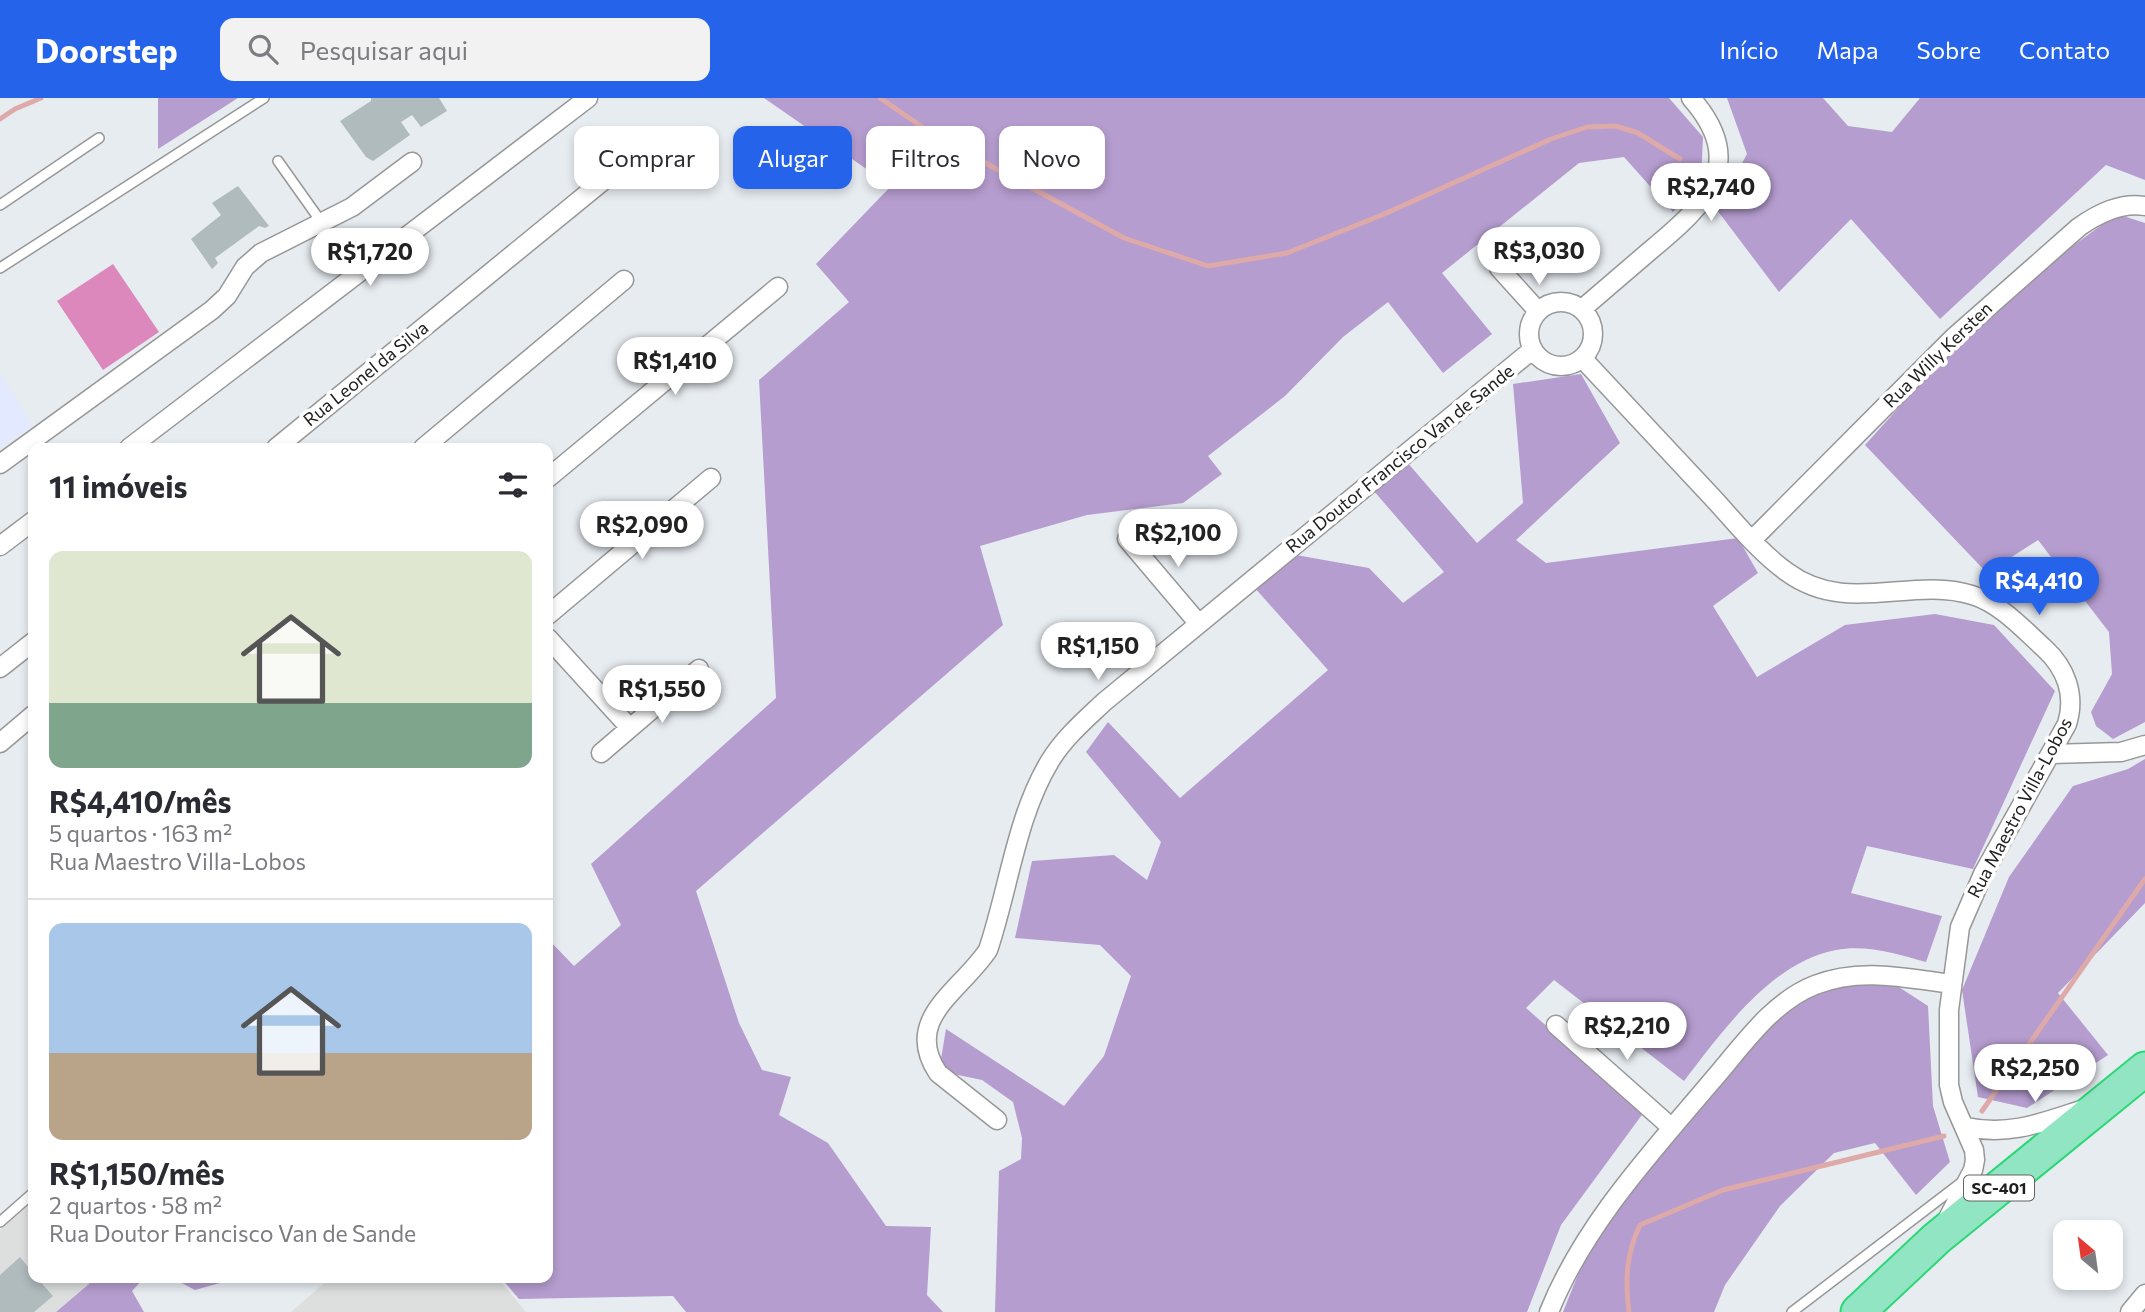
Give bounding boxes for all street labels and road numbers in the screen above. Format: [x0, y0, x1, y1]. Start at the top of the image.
street label: Rua Willy Kersten [1878, 297, 1996, 412]
street label: Rua Leonel da Silva [298, 316, 432, 430]
street label: Rua Doutor Francisco Van de Sande [1281, 359, 1518, 557]
street label: Rua Maestro Villa-Lobos [1962, 714, 2076, 901]
road number: SC-401 [1964, 1176, 2034, 1200]

